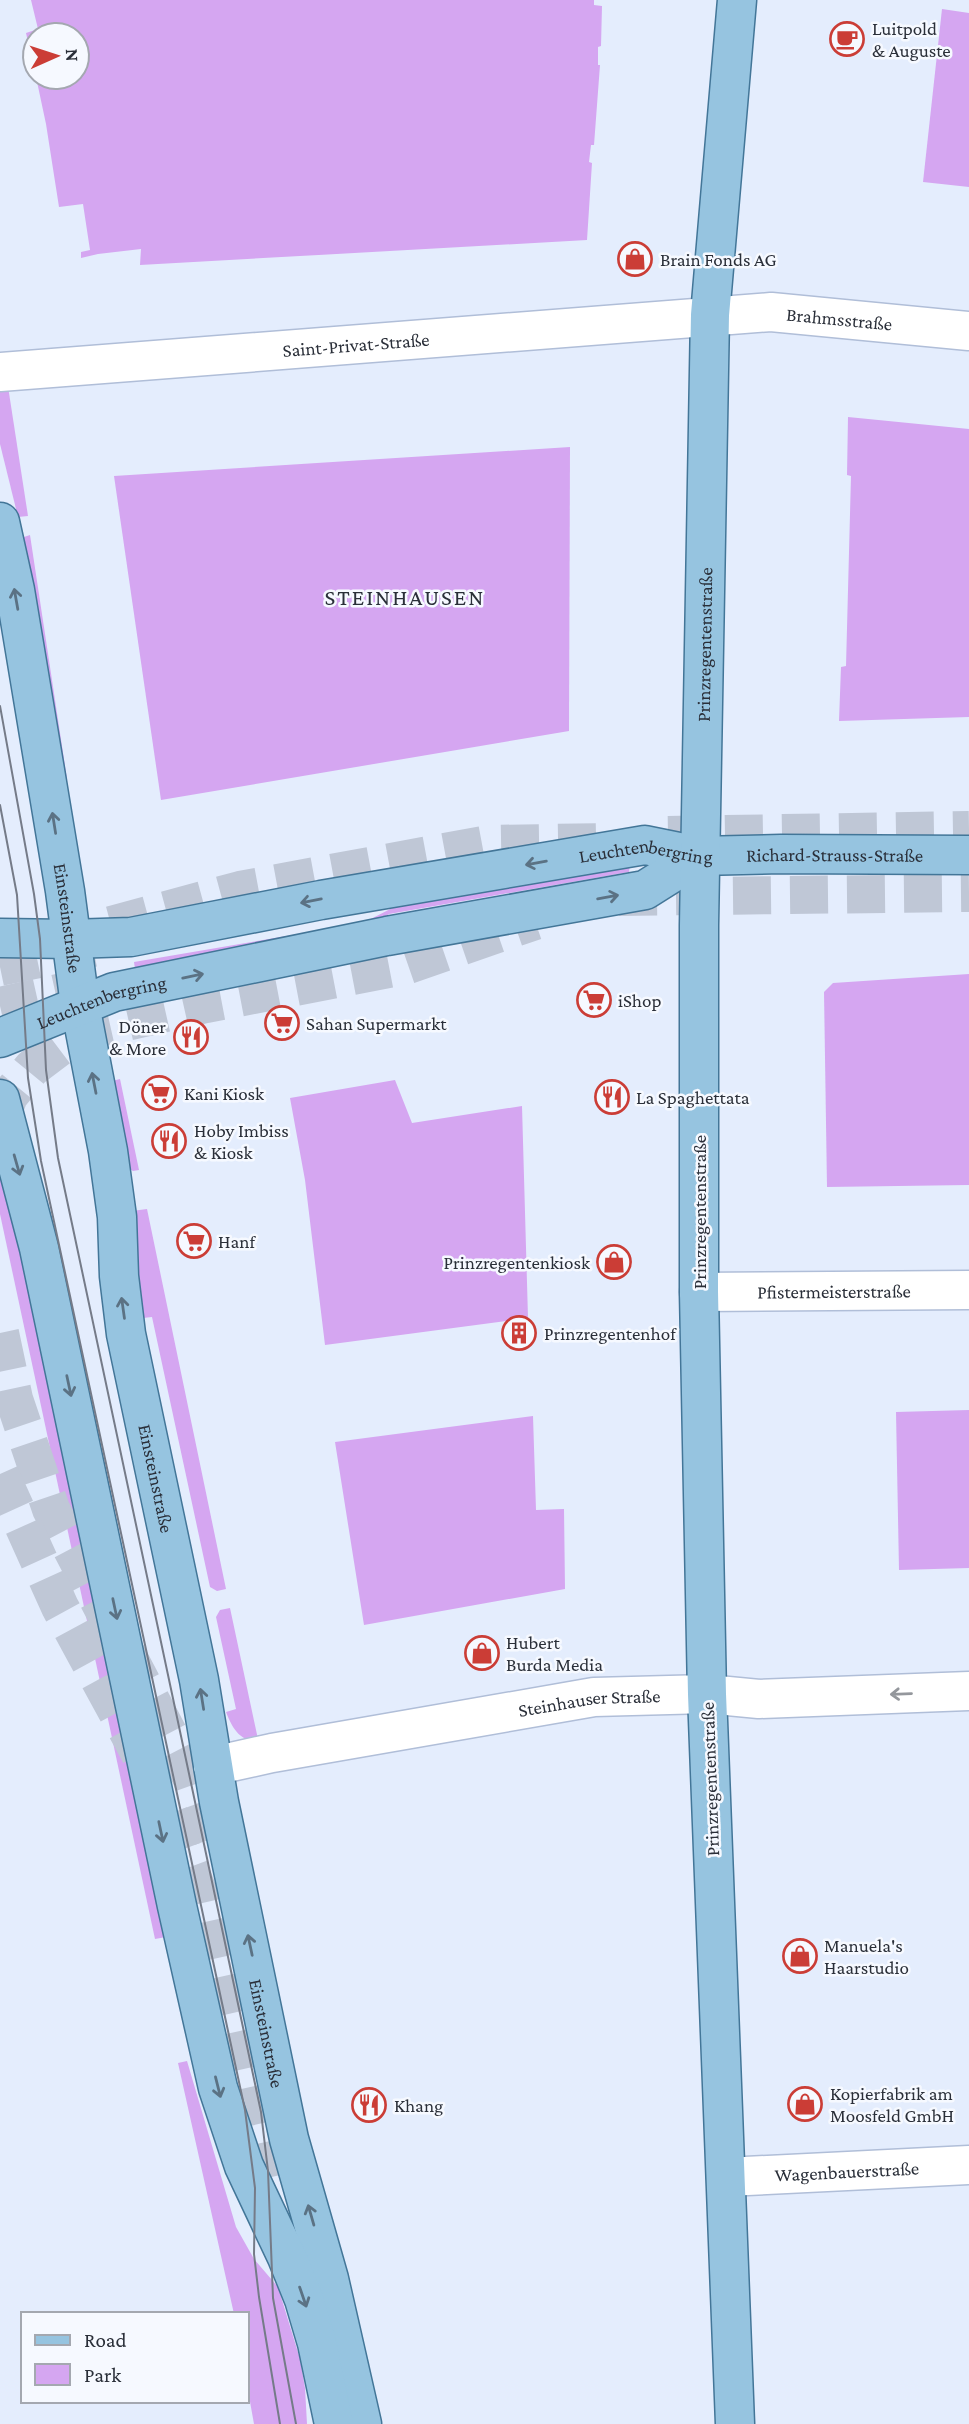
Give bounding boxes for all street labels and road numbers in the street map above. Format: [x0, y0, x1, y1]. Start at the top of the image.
street label: Brahmsstraße [785, 303, 893, 334]
street label: Saint-Privat-Straße [282, 328, 430, 360]
street label: Prinzregentenstraße [692, 567, 716, 722]
street label: Leuchtenbergring [577, 834, 713, 867]
street label: Richard-Strauss-Straße [746, 843, 923, 865]
street label: Einsteinstraße [50, 862, 86, 974]
street label: Leuchtenbergring [33, 971, 168, 1033]
street label: Prinzregentenstraße [689, 1135, 710, 1289]
street label: Pfistermeisterstraße [757, 1280, 911, 1302]
street label: Einsteinstraße [135, 1422, 178, 1535]
street label: Steinhauser Straße [516, 1685, 661, 1721]
street label: Prinzregentenstraße [697, 1701, 723, 1857]
street label: Einsteinstraße [246, 1977, 289, 2090]
street label: Wagenbauerstraße [774, 2157, 920, 2185]

